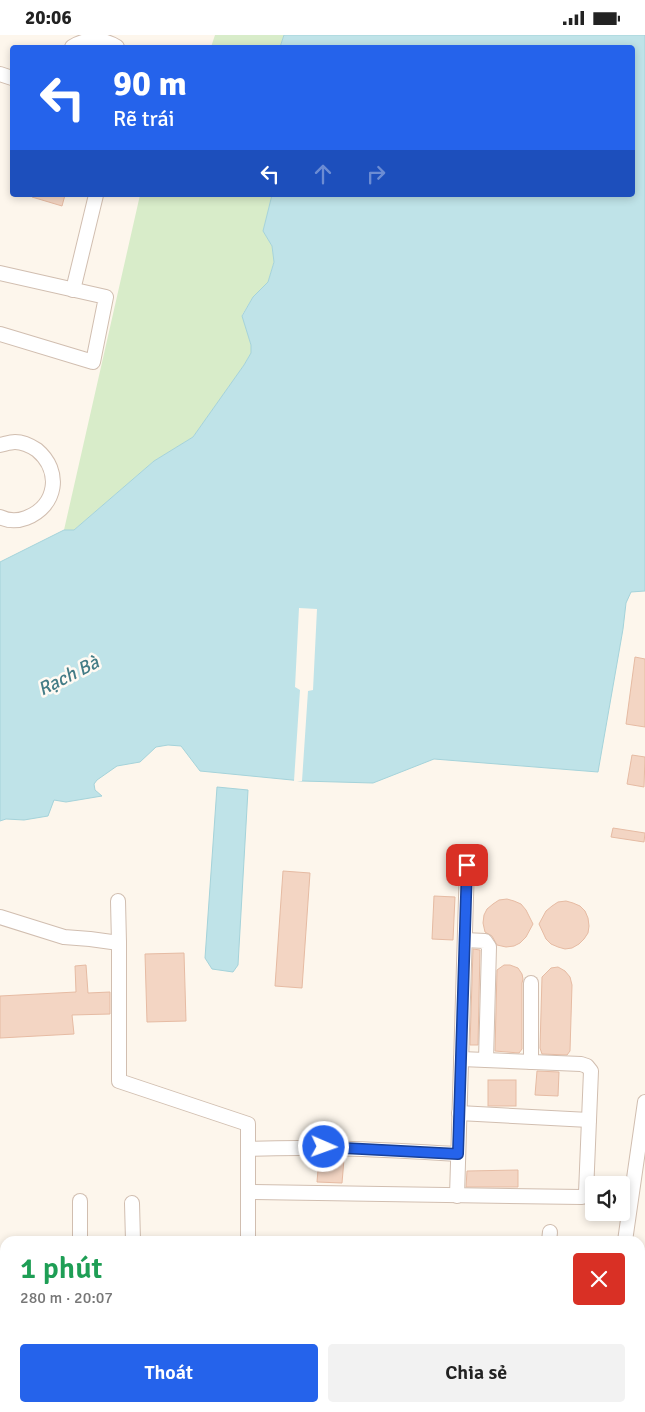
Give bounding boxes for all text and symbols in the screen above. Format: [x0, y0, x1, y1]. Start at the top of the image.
text: 20:06 [25, 6, 72, 30]
text: 90 m [113, 62, 187, 105]
icon: left [30, 65, 95, 130]
text: Rẽ trái [113, 105, 175, 132]
icon: left [256, 160, 284, 188]
icon: ahead [309, 160, 337, 188]
icon: right [362, 160, 390, 188]
water label: Rạch Bà [34, 650, 104, 701]
pin [446, 844, 488, 886]
icon: arrive [453, 851, 481, 879]
position arrow [297, 1120, 349, 1172]
map controls [585, 1176, 630, 1221]
button: sound [585, 1176, 630, 1221]
text: 1 phút [20, 1250, 102, 1287]
button: close [573, 1253, 625, 1305]
text: 280 m · 20:07 [20, 1288, 113, 1308]
button: Thoát [20, 1344, 318, 1402]
button: Chia sẻ [328, 1344, 625, 1402]

